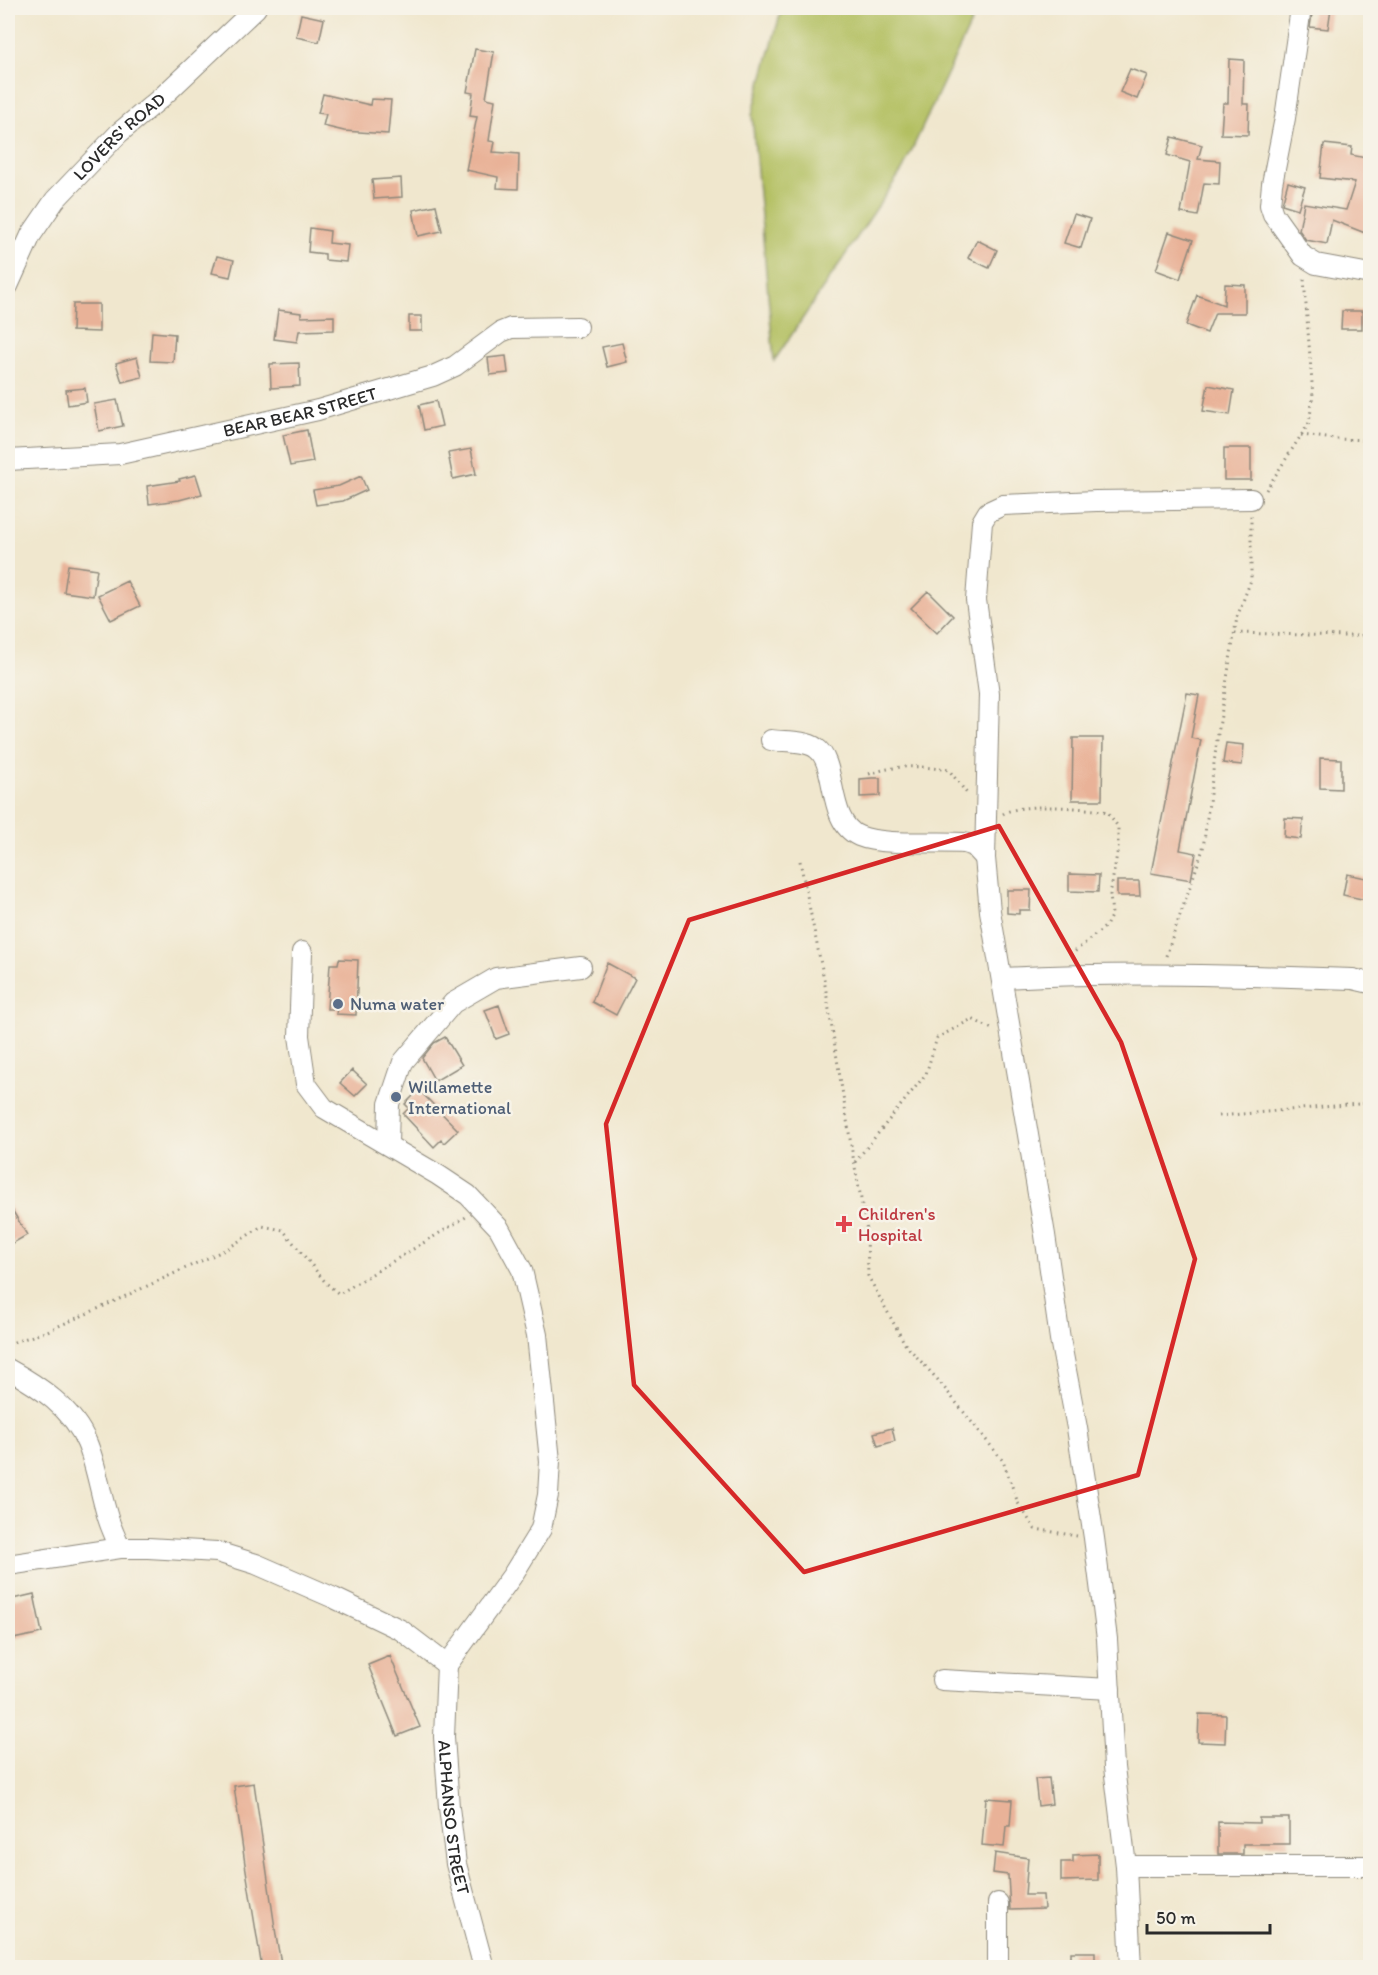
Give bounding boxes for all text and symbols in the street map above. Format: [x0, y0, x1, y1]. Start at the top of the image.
street label: LOVERS' ROAD [69, 88, 170, 185]
street label: BEAR BEAR STREET [221, 382, 380, 442]
place label: Numa water [350, 993, 445, 1015]
marker: Numa water [331, 997, 345, 1011]
place label: Willamette International [408, 1076, 511, 1119]
marker: Willamette International [389, 1090, 403, 1104]
place label: Children's Hospital [858, 1203, 936, 1246]
marker: Children's Hospital [835, 1215, 853, 1233]
street label: ALPHANSO STREET [433, 1739, 475, 1897]
scale bar [1147, 1897, 1270, 1935]
text: 50 m [1156, 1907, 1196, 1929]

